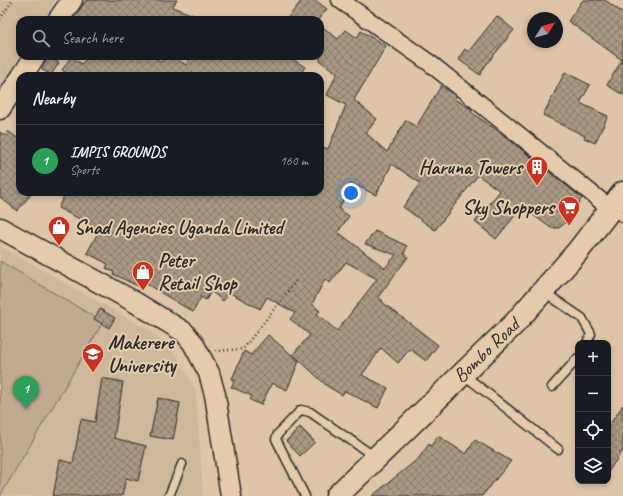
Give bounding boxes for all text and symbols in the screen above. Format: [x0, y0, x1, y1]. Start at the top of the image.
north arrow [527, 12, 563, 48]
search box [16, 16, 324, 60]
icon: search [30, 27, 52, 49]
text: Search here [62, 29, 123, 48]
text: Nearby [32, 88, 75, 109]
text: IMPIS GROUNDS [70, 143, 166, 162]
text: 1 [42, 153, 48, 169]
text: 160 m [280, 153, 308, 169]
building icon: Haruna Towers [524, 154, 550, 187]
place label: Haruna Towers [419, 155, 524, 180]
text: Sports [70, 162, 99, 178]
your location [341, 183, 361, 203]
supermarket icon: Sky Shoppers [556, 194, 582, 227]
place label: Sky Shoppers [462, 195, 556, 221]
shop icon: Snad Agencies Uganda Limited [46, 214, 72, 247]
place label: Snad Agencies Uganda Limited [74, 215, 286, 240]
place label: Peter Retail Shop [158, 248, 238, 296]
shop icon: Peter Retail Shop [130, 259, 156, 292]
street label: Bombo Road [448, 310, 527, 388]
place label: Makerere University [108, 330, 178, 378]
map controls [575, 340, 611, 484]
button: + [575, 340, 611, 376]
school or university icon: Makerere University [80, 341, 106, 374]
pin: 1 [13, 376, 39, 409]
button: − [575, 376, 611, 412]
button: locate [575, 412, 611, 448]
button: layers [575, 448, 611, 484]

